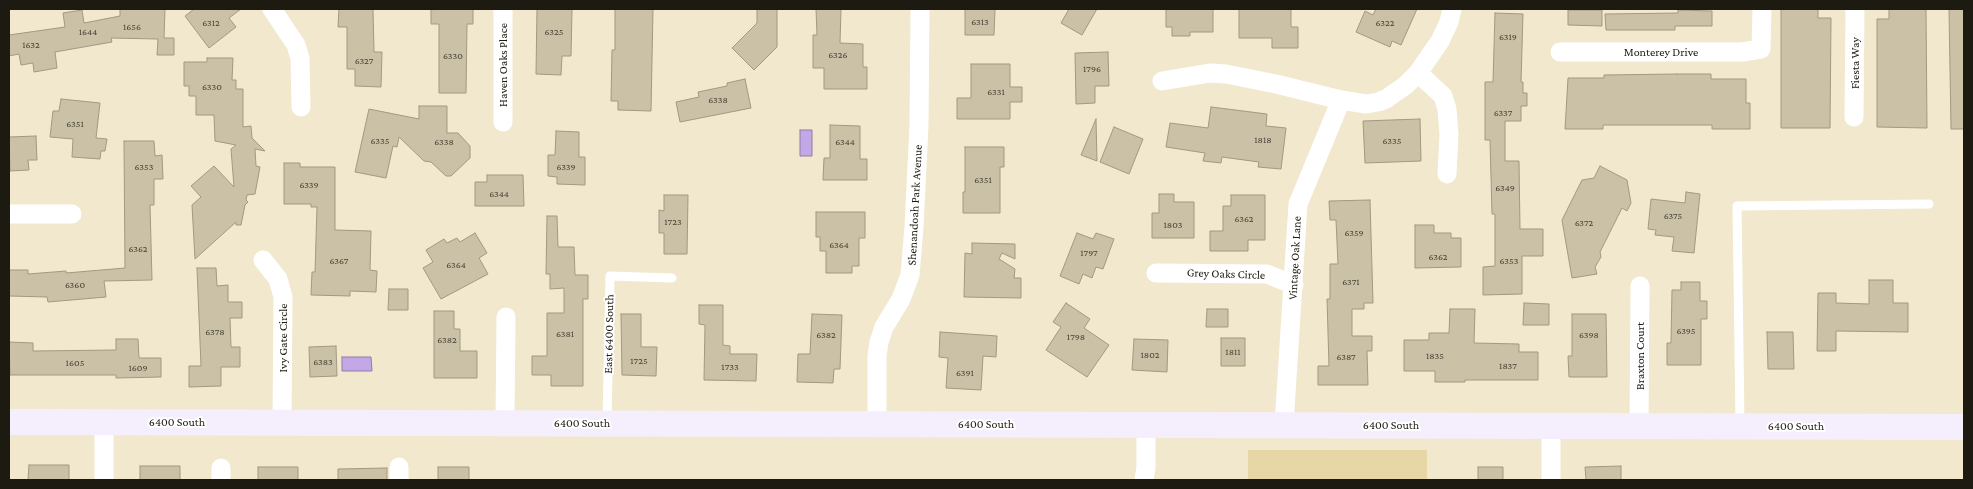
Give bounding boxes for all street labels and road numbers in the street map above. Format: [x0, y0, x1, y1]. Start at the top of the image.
street label: Haven Oaks Place [496, 23, 510, 107]
street label: Fiesta Way [1848, 37, 1862, 89]
street label: Monterey Drive [1624, 45, 1698, 59]
street label: Shenandoah Park Avenue [905, 144, 925, 266]
street label: Vintage Oak Lane [1286, 216, 1304, 300]
street label: Grey Oaks Circle [1187, 265, 1265, 283]
street label: East 6400 South [601, 294, 617, 374]
street label: Ivy Gate Circle [276, 303, 290, 373]
street label: Braxton Court [1633, 322, 1647, 390]
street label: 6400 South [149, 415, 205, 429]
street label: 6400 South [554, 416, 610, 430]
street label: 6400 South [958, 417, 1014, 431]
street label: 6400 South [1363, 418, 1419, 432]
street label: 6400 South [1768, 419, 1824, 433]

